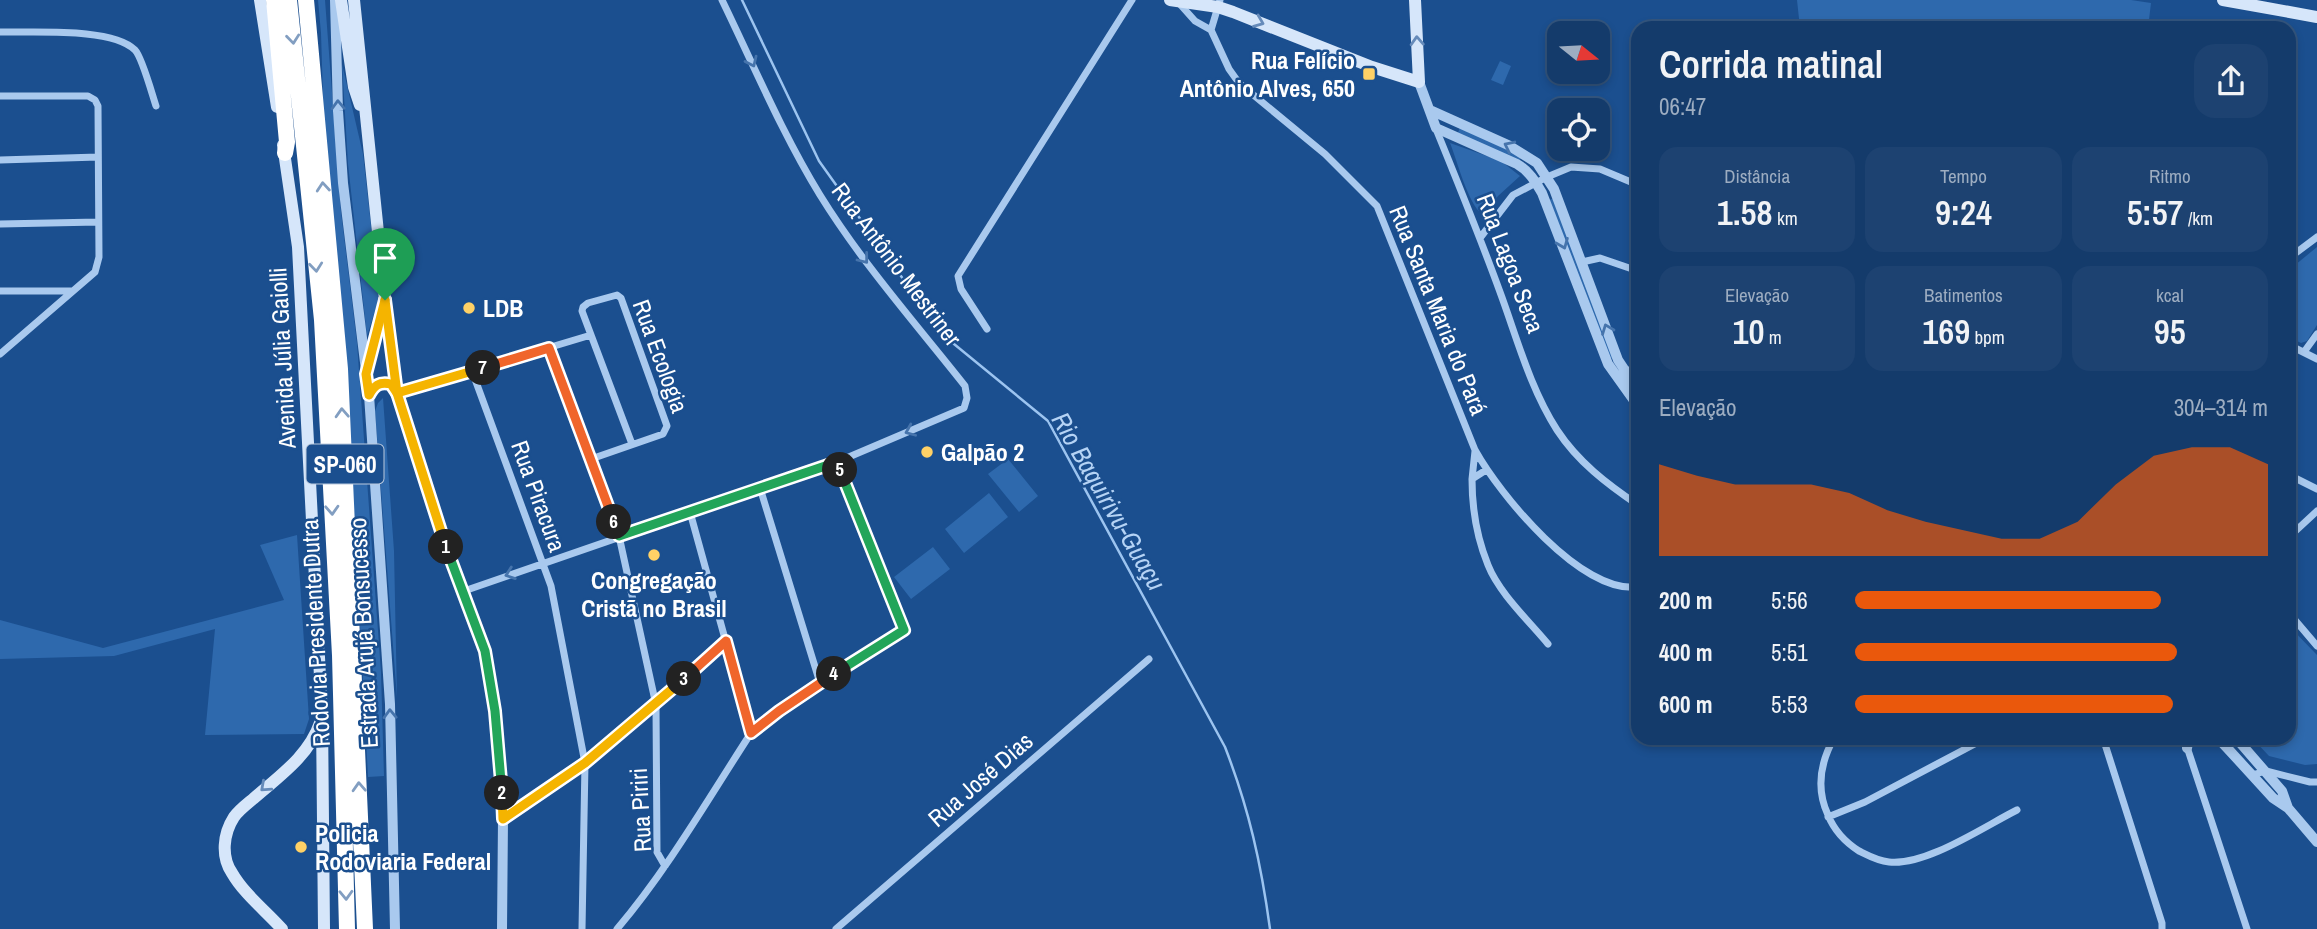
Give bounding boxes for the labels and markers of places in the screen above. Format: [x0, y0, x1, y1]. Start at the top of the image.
place label: Rua Felício Antônio Alves, 650 [1180, 44, 1355, 104]
marker: Rua Felício Antônio Alves, 650 [1361, 66, 1377, 82]
pin [355, 228, 415, 300]
place label: LDB [483, 292, 523, 324]
marker: LDB [461, 300, 477, 316]
pin: 7 [466, 350, 500, 386]
place label: Galpão 2 [941, 436, 1024, 468]
marker: Galpão 2 [919, 444, 935, 460]
pin: 5 [822, 452, 858, 488]
pin: 6 [596, 504, 632, 540]
pin: 1 [428, 530, 464, 564]
marker: Congregação Cristã no Brasil [646, 547, 662, 563]
place label: Congregação Cristã no Brasil [581, 564, 727, 624]
pin: 4 [816, 656, 852, 692]
pin: 3 [666, 662, 702, 696]
pin: 2 [484, 776, 520, 810]
place label: Policia Rodoviaria Federal [315, 817, 491, 877]
marker: Policia Rodoviaria Federal [293, 839, 309, 855]

